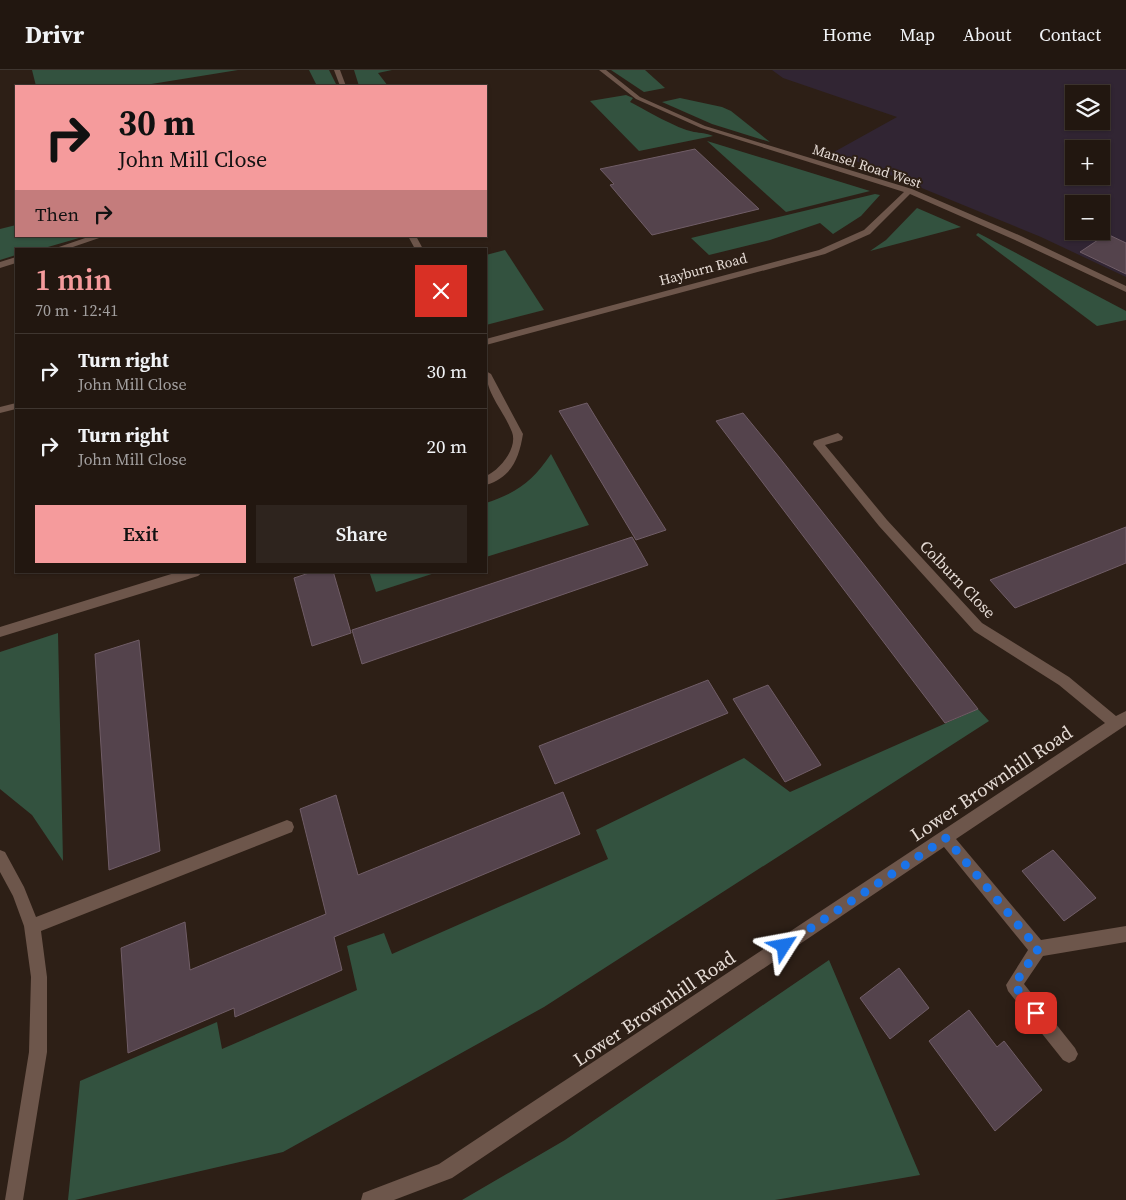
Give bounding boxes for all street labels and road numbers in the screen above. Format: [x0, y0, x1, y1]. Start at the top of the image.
street label: Mansel Road West [810, 139, 924, 193]
street label: Hayburn Road [657, 248, 749, 290]
street label: Colburn Close [915, 535, 1001, 623]
street label: Lower Brownhill Road [905, 719, 1077, 847]
street label: Lower Brownhill Road [568, 944, 740, 1072]

